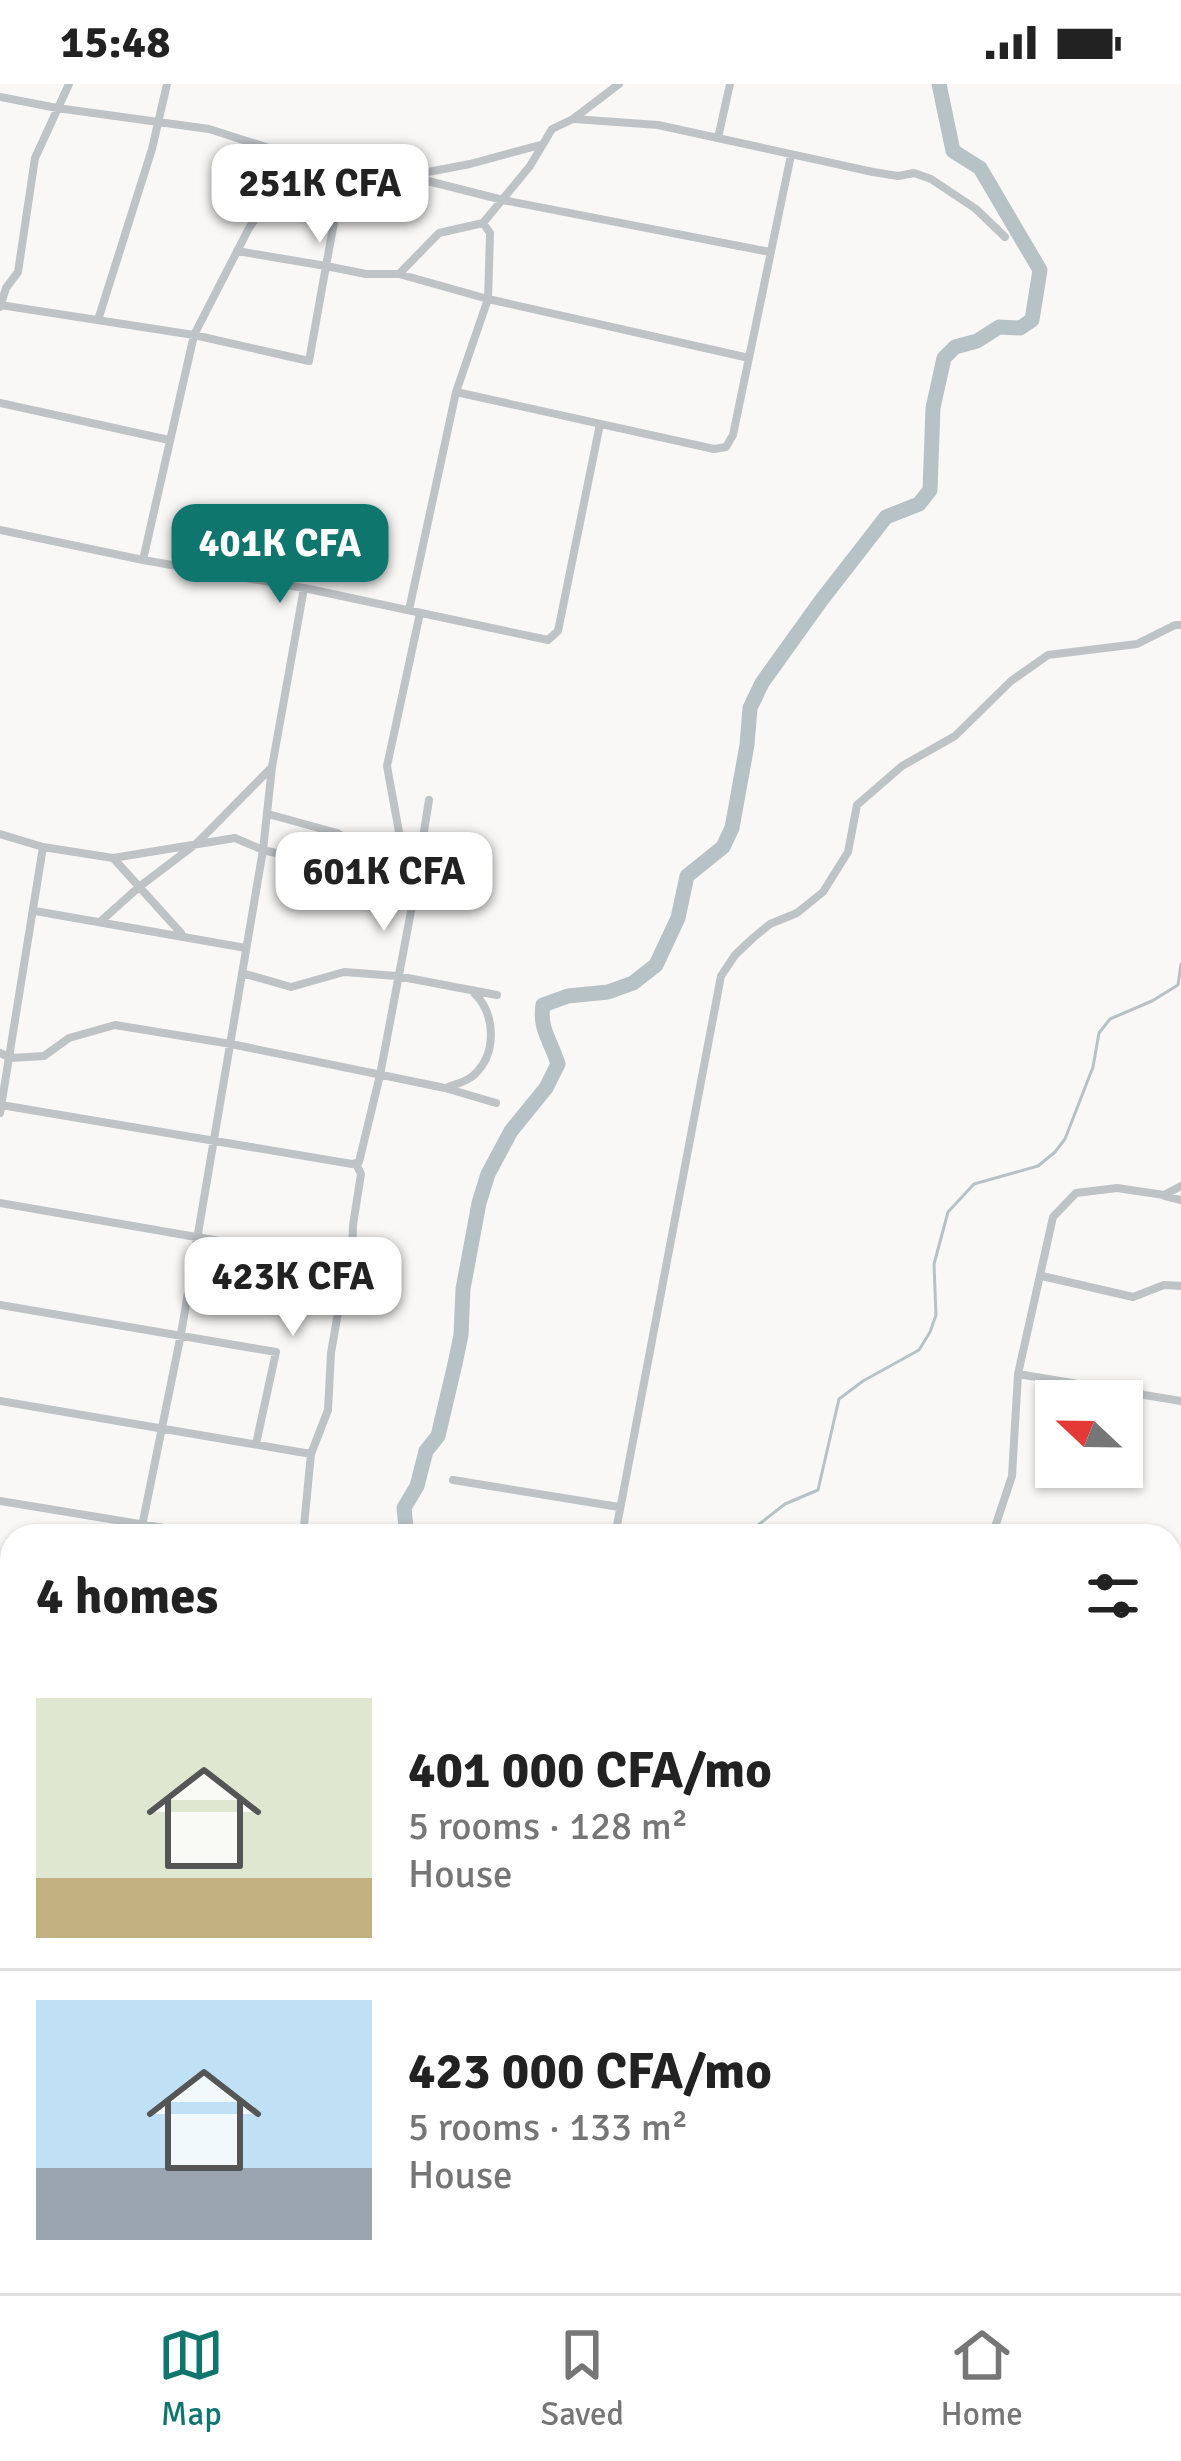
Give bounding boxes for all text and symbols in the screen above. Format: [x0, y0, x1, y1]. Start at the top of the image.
text: 15:48 [60, 15, 170, 70]
pin: 251K CFA [196, 144, 444, 246]
text: 251K CFA [239, 159, 401, 207]
pin: 401K CFA [156, 504, 404, 606]
text: 401K CFA [199, 519, 361, 567]
pin: 601K CFA [260, 832, 508, 934]
text: 601K CFA [303, 847, 465, 895]
pin: 423K CFA [169, 1237, 417, 1339]
text: 423K CFA [212, 1252, 374, 1300]
north arrow [1035, 1380, 1143, 1488]
map controls [1035, 1380, 1143, 1488]
icon: filters [1080, 1563, 1146, 1629]
text: 4 homes [36, 1565, 218, 1628]
text: 401 000 CFA/mo [408, 1739, 772, 1802]
icon: home [132, 1746, 276, 1890]
text: 5 rooms · 128 m² [408, 1802, 688, 1850]
text: House [408, 1850, 513, 1898]
text: 423 000 CFA/mo [408, 2040, 772, 2103]
icon: home [132, 2048, 276, 2192]
text: 5 rooms · 133 m² [408, 2103, 688, 2151]
text: House [408, 2151, 513, 2199]
tab: Map [158, 2322, 224, 2435]
tab: Saved [541, 2322, 624, 2435]
tab: Home [940, 2322, 1023, 2435]

